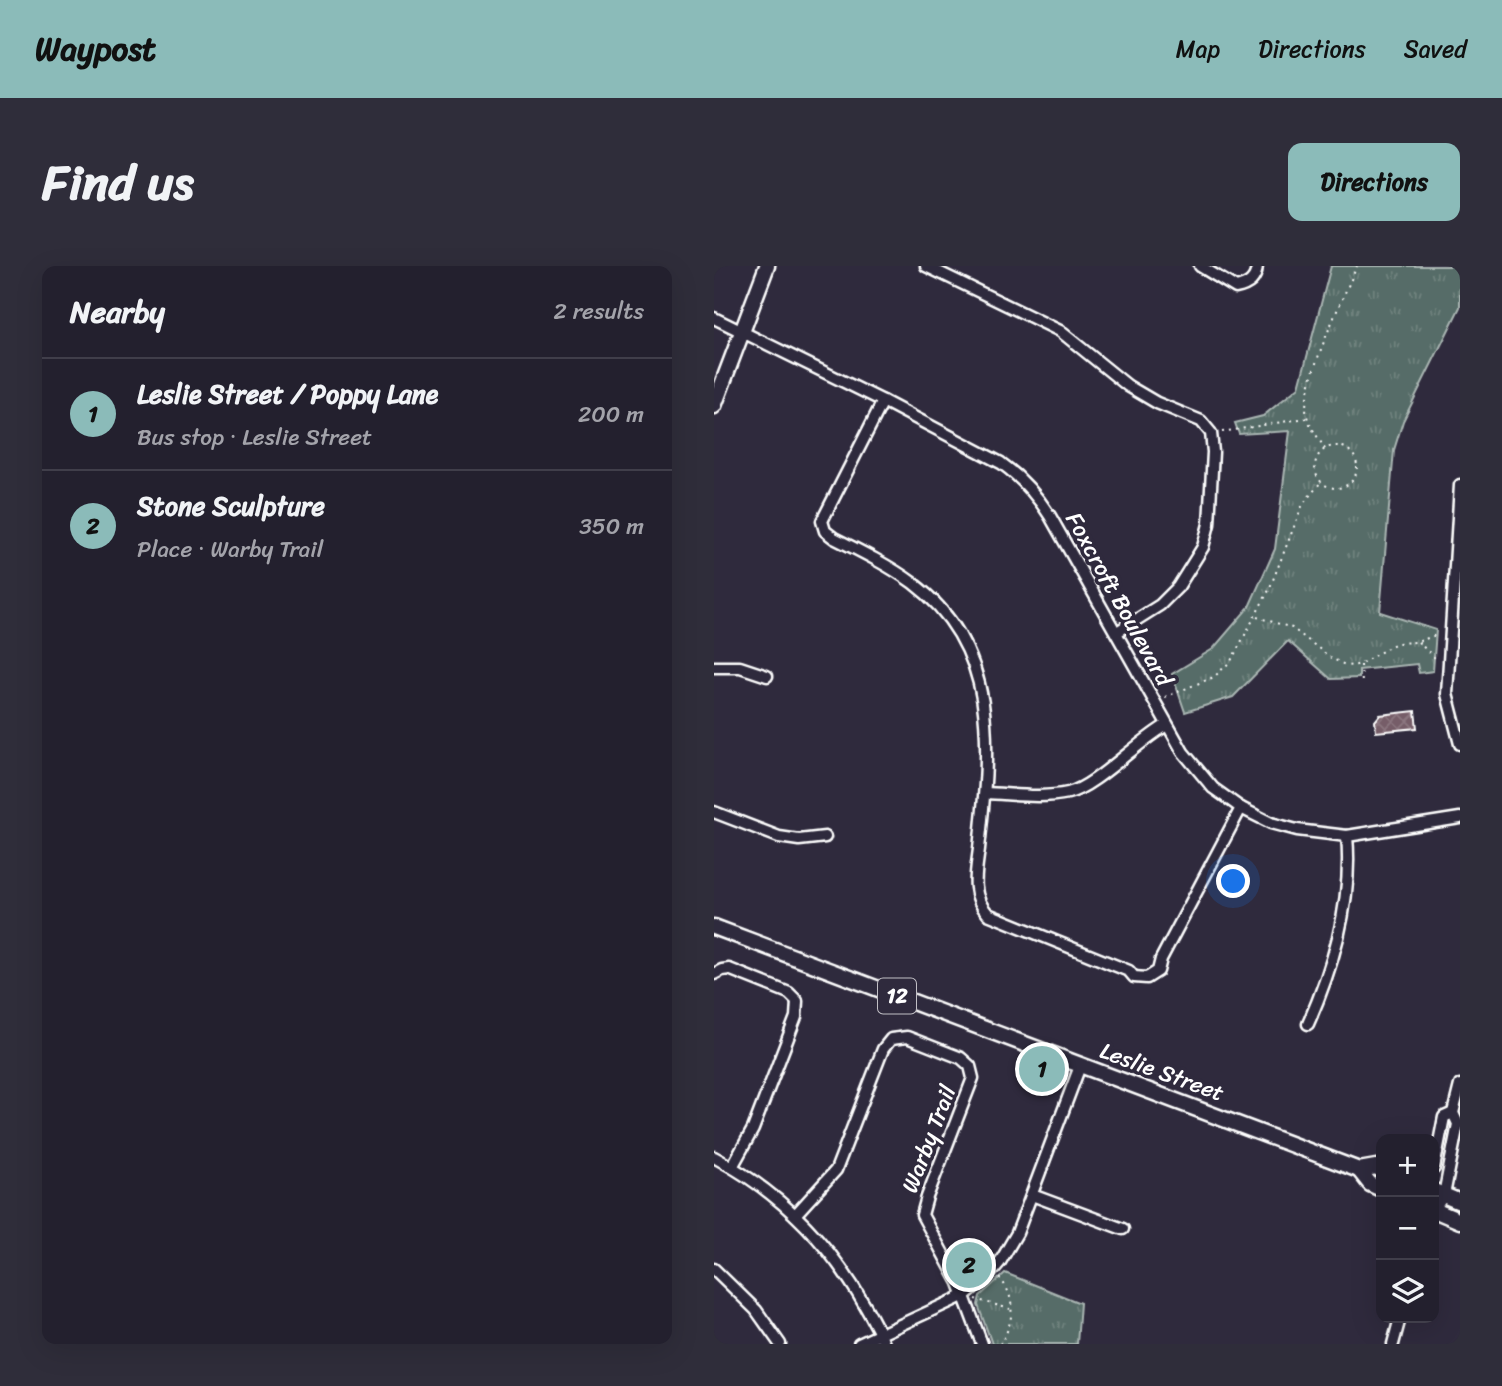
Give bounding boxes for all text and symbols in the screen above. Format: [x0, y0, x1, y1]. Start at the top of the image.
text: Waypost [35, 20, 156, 78]
text: Map [1176, 28, 1220, 70]
text: Directions [1258, 28, 1366, 70]
text: Saved [1404, 28, 1467, 70]
text: Find us [42, 139, 194, 226]
button: Directions [1288, 143, 1460, 221]
text: Nearby [70, 285, 165, 339]
text: 2 results [553, 291, 644, 332]
text: Leslie Street / Poppy Lane [137, 371, 438, 417]
text: 1 [88, 394, 98, 435]
text: 200 m [578, 394, 644, 435]
text: Bus stop · Leslie Street [137, 417, 372, 458]
text: Stone Sculpture [137, 483, 325, 529]
street label: Foxcroft Boulevard [1054, 504, 1185, 696]
text: 2 [86, 506, 100, 547]
text: 350 m [579, 506, 644, 547]
text: Place · Warby Trail [137, 529, 323, 570]
your location [1216, 864, 1250, 898]
road number: 12 [878, 978, 916, 1014]
street label: Leslie Street [1094, 1031, 1230, 1113]
pin: 1 [1019, 1043, 1065, 1095]
street label: Warby Trail [890, 1079, 969, 1199]
map controls [1376, 1134, 1439, 1323]
button: + [1376, 1134, 1439, 1197]
button: − [1376, 1197, 1439, 1260]
pin: 2 [946, 1239, 992, 1291]
button: layers [1376, 1260, 1439, 1323]

